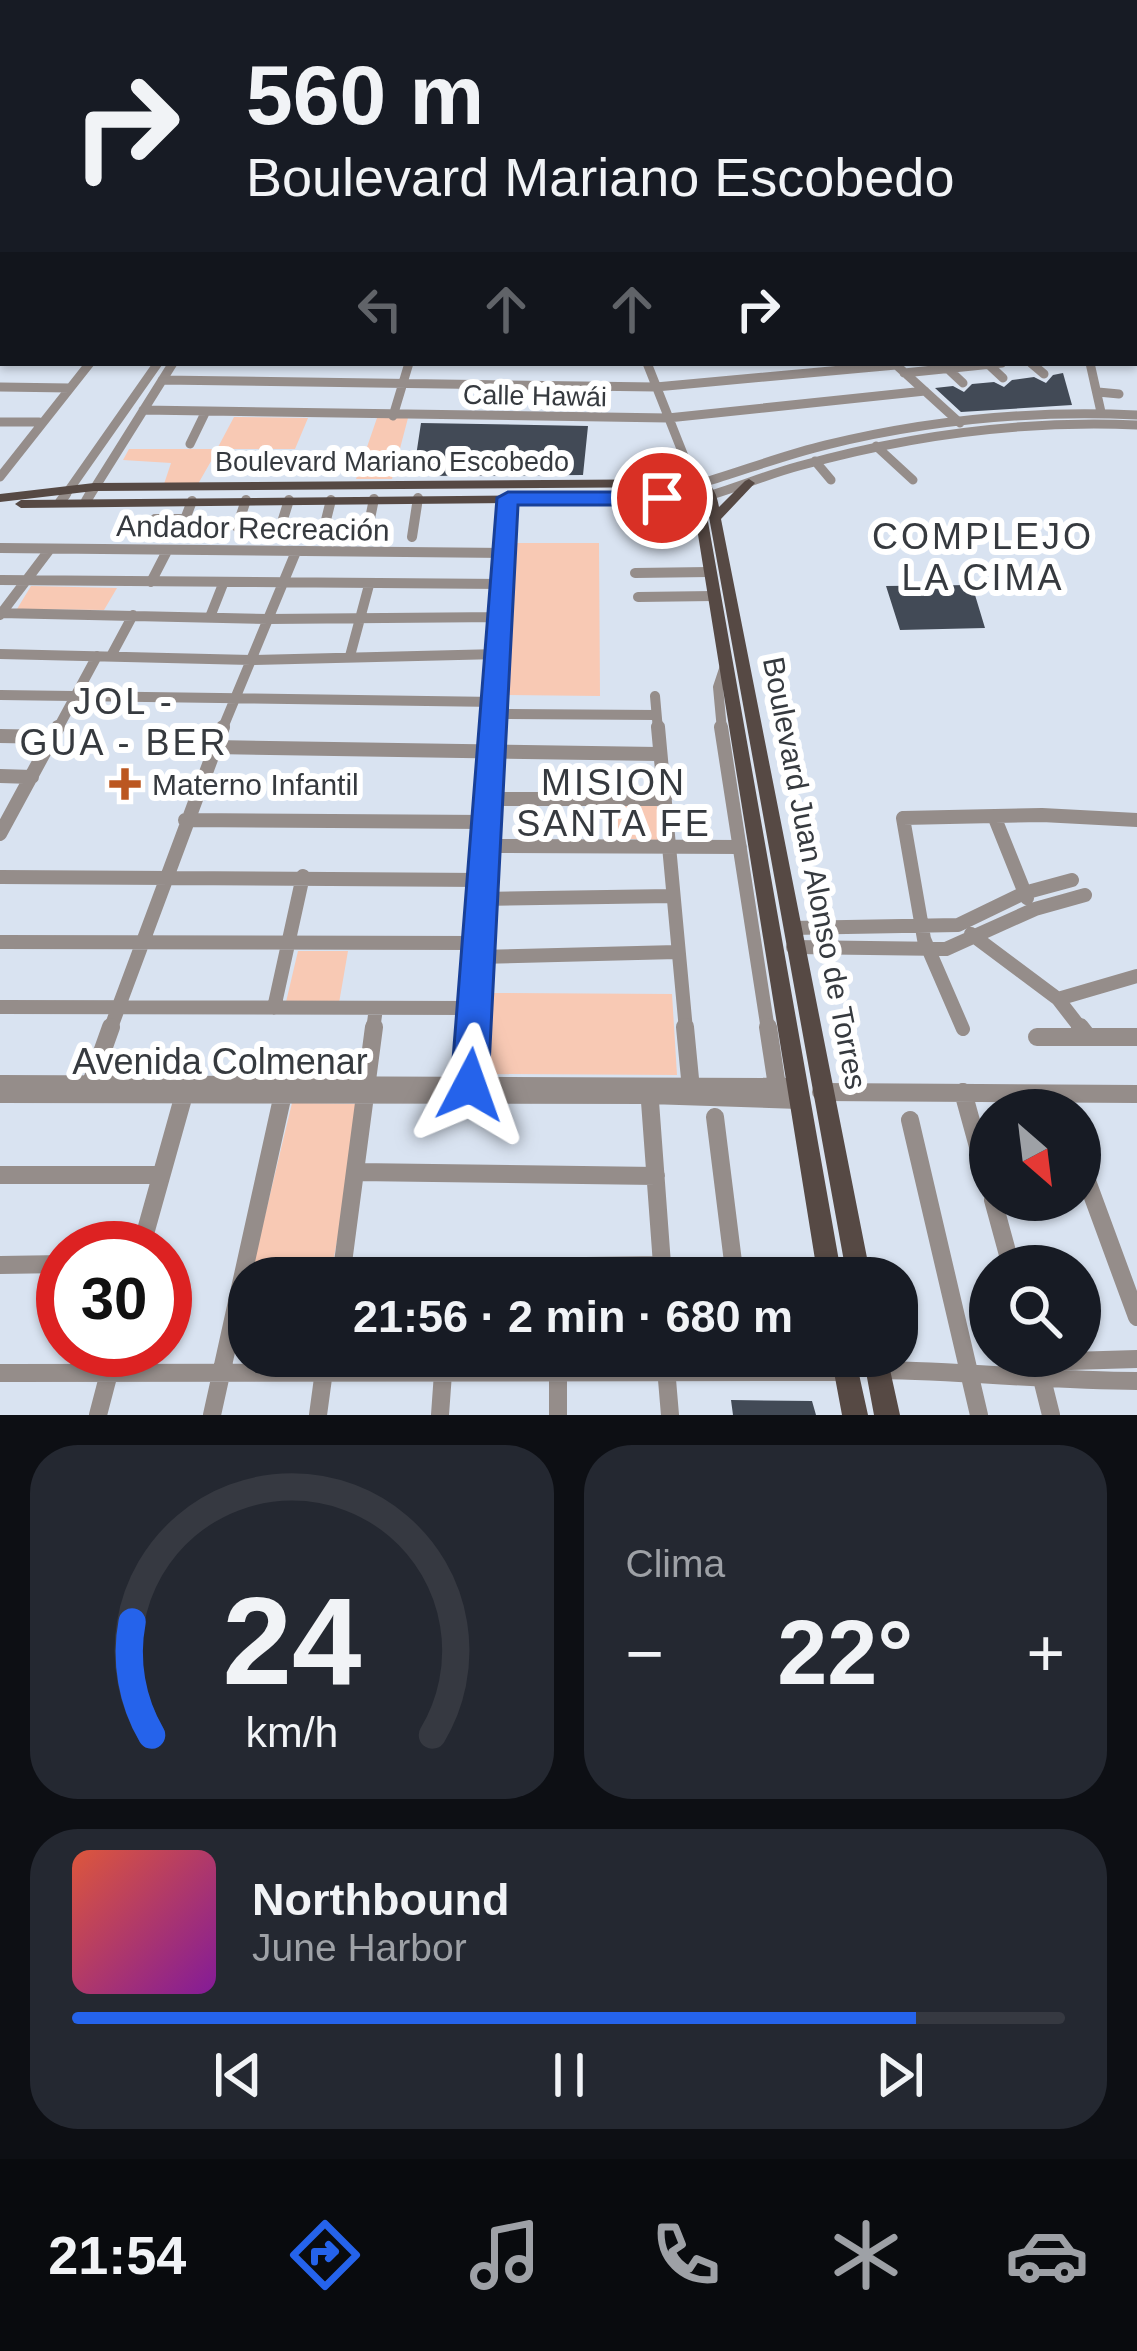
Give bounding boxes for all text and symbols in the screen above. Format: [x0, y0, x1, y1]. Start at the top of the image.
icon: right [48, 48, 204, 204]
text: 560 m [246, 48, 484, 142]
text: Boulevard Mariano Escobedo [246, 147, 954, 207]
icon: left [347, 276, 413, 342]
icon: ahead [473, 276, 539, 342]
icon: ahead [599, 276, 665, 342]
icon: right [725, 276, 791, 342]
street label: Calle Hawái [463, 380, 607, 412]
street label: Boulevard Mariano Escobedo [215, 447, 569, 477]
pin [611, 447, 713, 549]
icon: arrive [629, 465, 695, 531]
street label: Andador Recreación [116, 509, 390, 547]
district label: COMPLEJO LA CIMA [872, 516, 1094, 598]
street label: Boulevard Juan Alonso de Torres [757, 654, 873, 1092]
district label: JOL - GUA - BER [19, 681, 229, 763]
district label: MISION SANTA FE [516, 762, 712, 844]
marker: Materno Infantil [109, 768, 141, 800]
place label: Materno Infantil [152, 768, 359, 801]
position arrow [407, 1022, 533, 1148]
street label: Avenida Colmenar [72, 1041, 368, 1082]
north arrow [969, 1089, 1101, 1221]
map controls [969, 1089, 1101, 1377]
speed limit sign: 30 [36, 1221, 192, 1377]
button: search [969, 1245, 1101, 1377]
text: 21:56 · 2 min · 680 m [353, 1291, 793, 1342]
text: Clima [626, 1542, 725, 1585]
text: 24 [222, 1571, 361, 1710]
text: 22° [777, 1603, 913, 1703]
text: − [626, 1616, 664, 1690]
text: + [1026, 1616, 1065, 1690]
text: km/h [245, 1708, 338, 1756]
text: Northbound [252, 1874, 509, 1925]
text: June Harbor [252, 1926, 467, 1969]
icon: previous [205, 2042, 271, 2108]
icon: pause [536, 2042, 602, 2108]
icon: next [867, 2042, 933, 2108]
icon: directions [283, 2213, 367, 2297]
icon: music [463, 2213, 547, 2297]
icon: phone [644, 2213, 728, 2297]
icon: climate [824, 2213, 908, 2297]
icon: car [1005, 2213, 1089, 2297]
text: 21:54 [48, 2225, 186, 2285]

